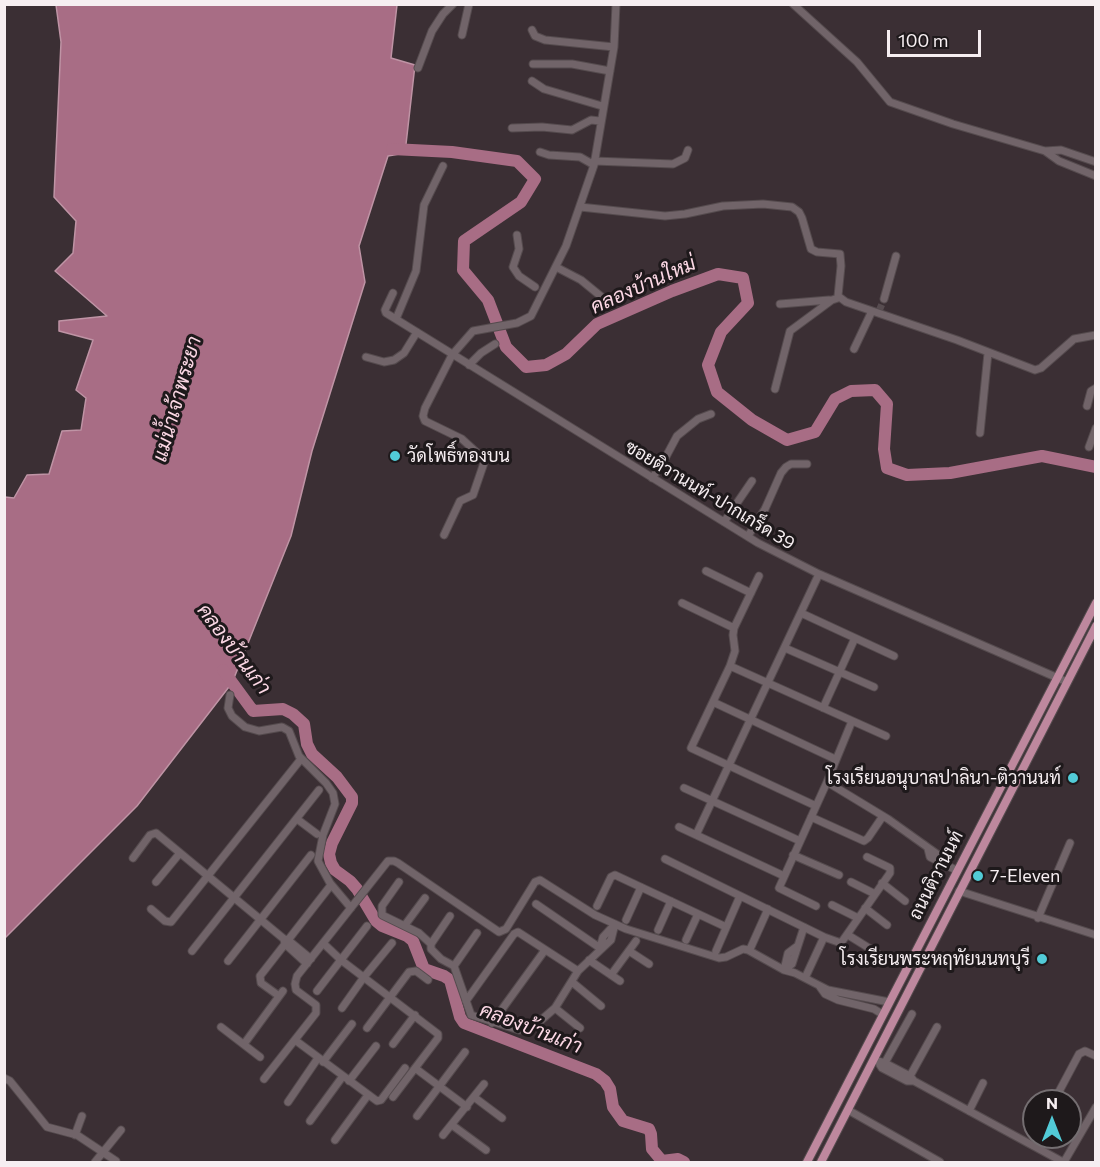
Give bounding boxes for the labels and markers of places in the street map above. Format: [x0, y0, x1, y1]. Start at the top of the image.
place label: วัดโพธิ์ทองบน [407, 445, 510, 467]
marker: วัดโพธิ์ทองบน [388, 449, 402, 463]
place label: โรงเรียนอนุบาลปาลินา-ติวานนท์ [826, 767, 1061, 789]
marker: โรงเรียนอนุบาลปาลินา-ติวานนท์ [1066, 771, 1080, 785]
place label: 7-Eleven [990, 865, 1060, 887]
marker: 7-Eleven [971, 869, 985, 883]
place label: โรงเรียนพระหฤทัยนนทบุรี [840, 948, 1030, 970]
marker: โรงเรียนพระหฤทัยนนทบุรี [1035, 952, 1049, 966]

